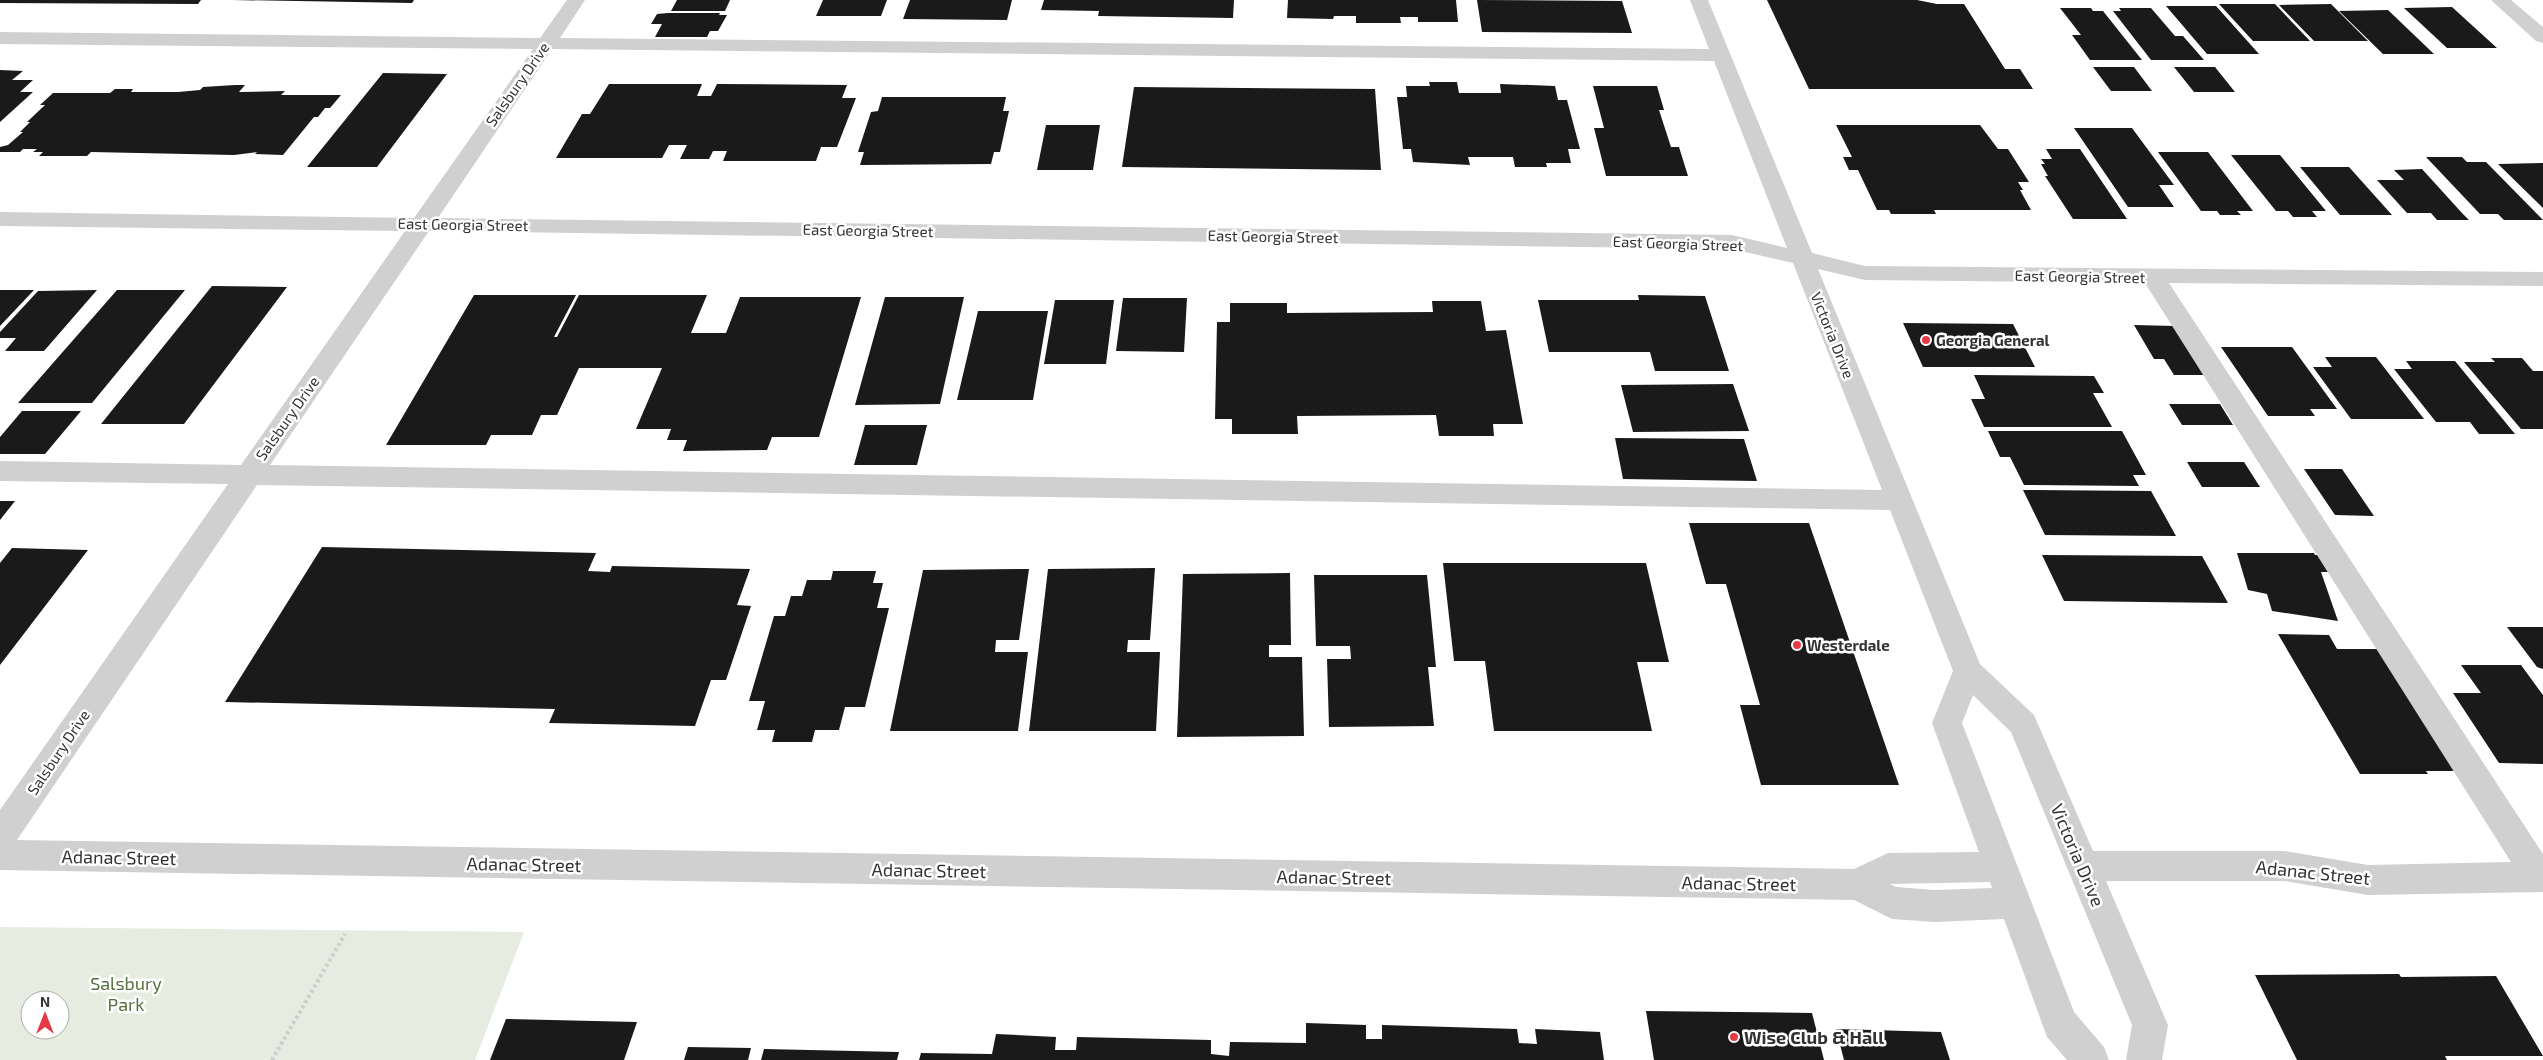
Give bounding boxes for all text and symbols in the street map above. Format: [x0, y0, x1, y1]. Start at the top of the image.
street label: Salsbury Drive [481, 39, 553, 129]
street label: East Georgia Street [398, 214, 529, 234]
street label: East Georgia Street [803, 220, 934, 240]
street label: East Georgia Street [1208, 226, 1339, 246]
street label: East Georgia Street [1612, 232, 1744, 254]
street label: East Georgia Street [2015, 266, 2146, 286]
street label: Victoria Drive [1808, 289, 1858, 381]
place label: Georgia General [1936, 331, 2050, 349]
marker: Georgia General [1920, 334, 1932, 346]
street label: Salsbury Drive [251, 373, 323, 463]
place label: Westerdale [1807, 636, 1890, 654]
marker: Westerdale [1791, 639, 1803, 651]
street label: Salsbury Drive [23, 706, 93, 798]
street label: Victoria Drive [2046, 800, 2110, 910]
street label: Adanac Street [62, 845, 177, 869]
street label: Adanac Street [467, 852, 582, 876]
street label: Adanac Street [2255, 855, 2371, 889]
street label: Adanac Street [872, 858, 987, 882]
street label: Adanac Street [1277, 865, 1392, 889]
street label: Adanac Street [1682, 871, 1797, 895]
park label: Salsbury Park [90, 972, 162, 1015]
north arrow [20, 990, 70, 1040]
text: N [40, 993, 50, 1010]
place label: Wise Club & Hall [1744, 1026, 1884, 1048]
marker: Wise Club & Hall [1728, 1031, 1740, 1043]

